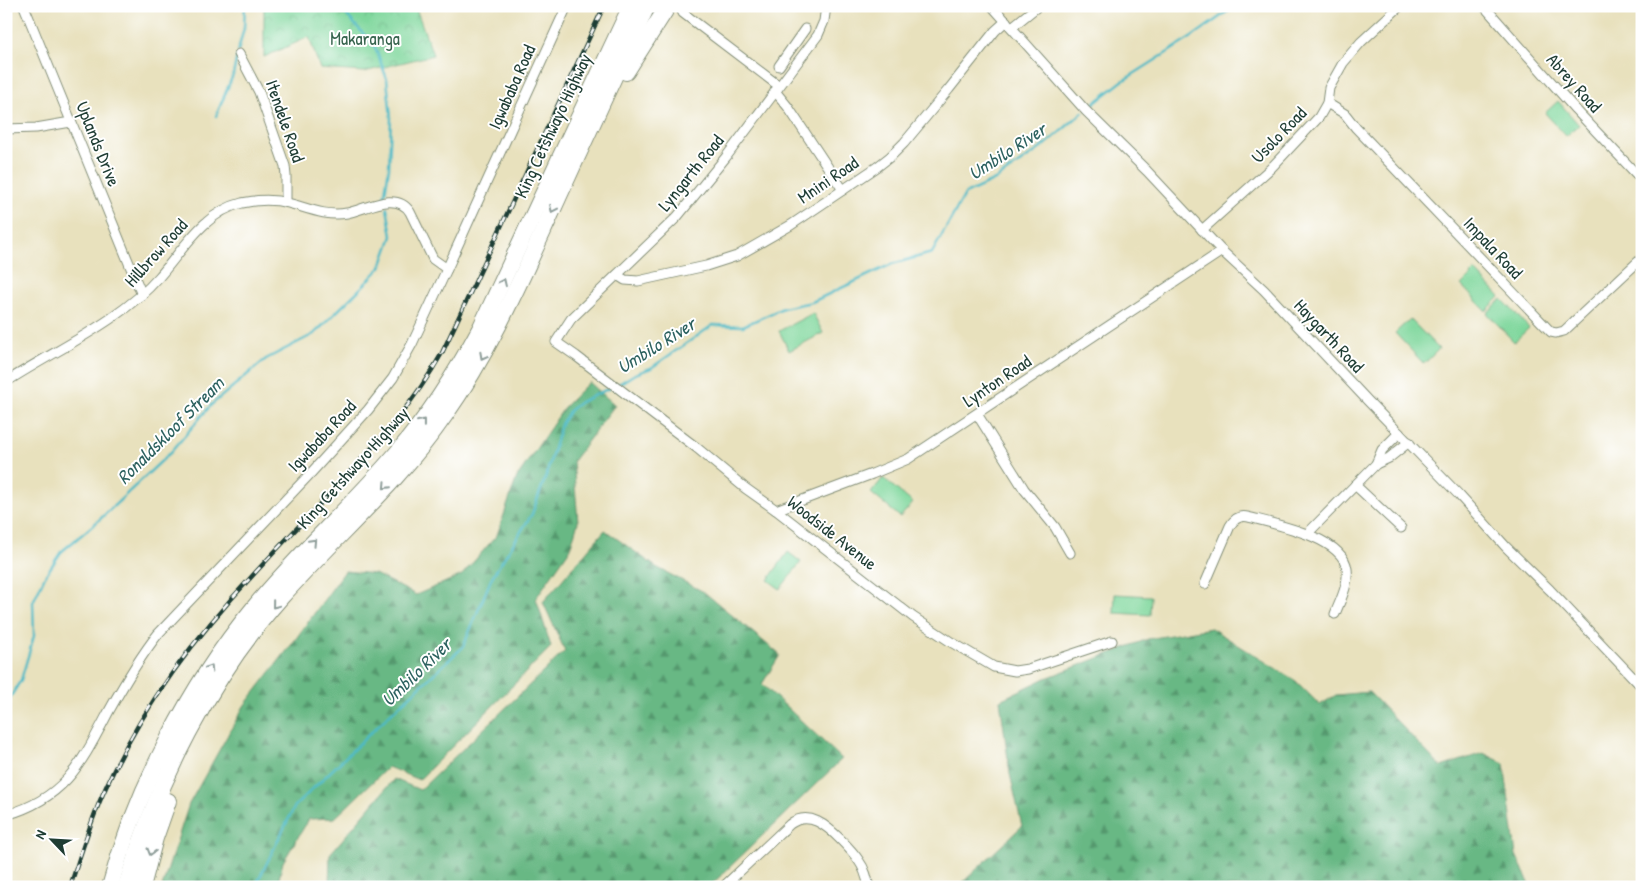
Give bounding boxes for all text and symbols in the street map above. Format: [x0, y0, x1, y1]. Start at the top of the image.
park label: Makaranga [330, 26, 400, 51]
street label: Igwababa Road [482, 41, 541, 133]
street label: Abrey Road [1541, 48, 1608, 118]
street label: King Cetshwayo Highway [508, 49, 597, 202]
street label: Itendele Road [260, 76, 311, 165]
street label: Uplands Drive [70, 98, 127, 190]
street label: Usolo Road [1245, 101, 1312, 168]
water label: Umbilo River [963, 115, 1053, 186]
street label: Lyngarth Road [652, 129, 729, 216]
street label: Mnini Road [792, 150, 863, 209]
one-way arrow [548, 204, 559, 213]
street label: Impala Road [1458, 211, 1529, 284]
street label: Hillbrow Road [118, 213, 193, 292]
one-way arrow [497, 278, 507, 287]
street label: Haygarth Road [1289, 293, 1370, 378]
water label: Umbilo River [612, 309, 702, 379]
street label: Lynton Road [958, 349, 1036, 413]
one-way arrow [479, 351, 489, 360]
water label: Ronaldskloof Stream [111, 370, 230, 489]
street label: Igwababa Road [282, 394, 362, 477]
street label: King Cetshwayo Highway [291, 401, 415, 534]
one-way arrow [416, 419, 424, 428]
one-way arrow [383, 480, 392, 489]
street label: Woodside Avenue [782, 490, 882, 576]
one-way arrow [307, 539, 316, 548]
one-way arrow [273, 599, 281, 608]
water label: Umbilo River [375, 630, 459, 712]
one-way arrow [204, 664, 214, 673]
north arrow [28, 816, 78, 866]
text: N [30, 826, 50, 842]
one-way arrow [147, 848, 157, 856]

